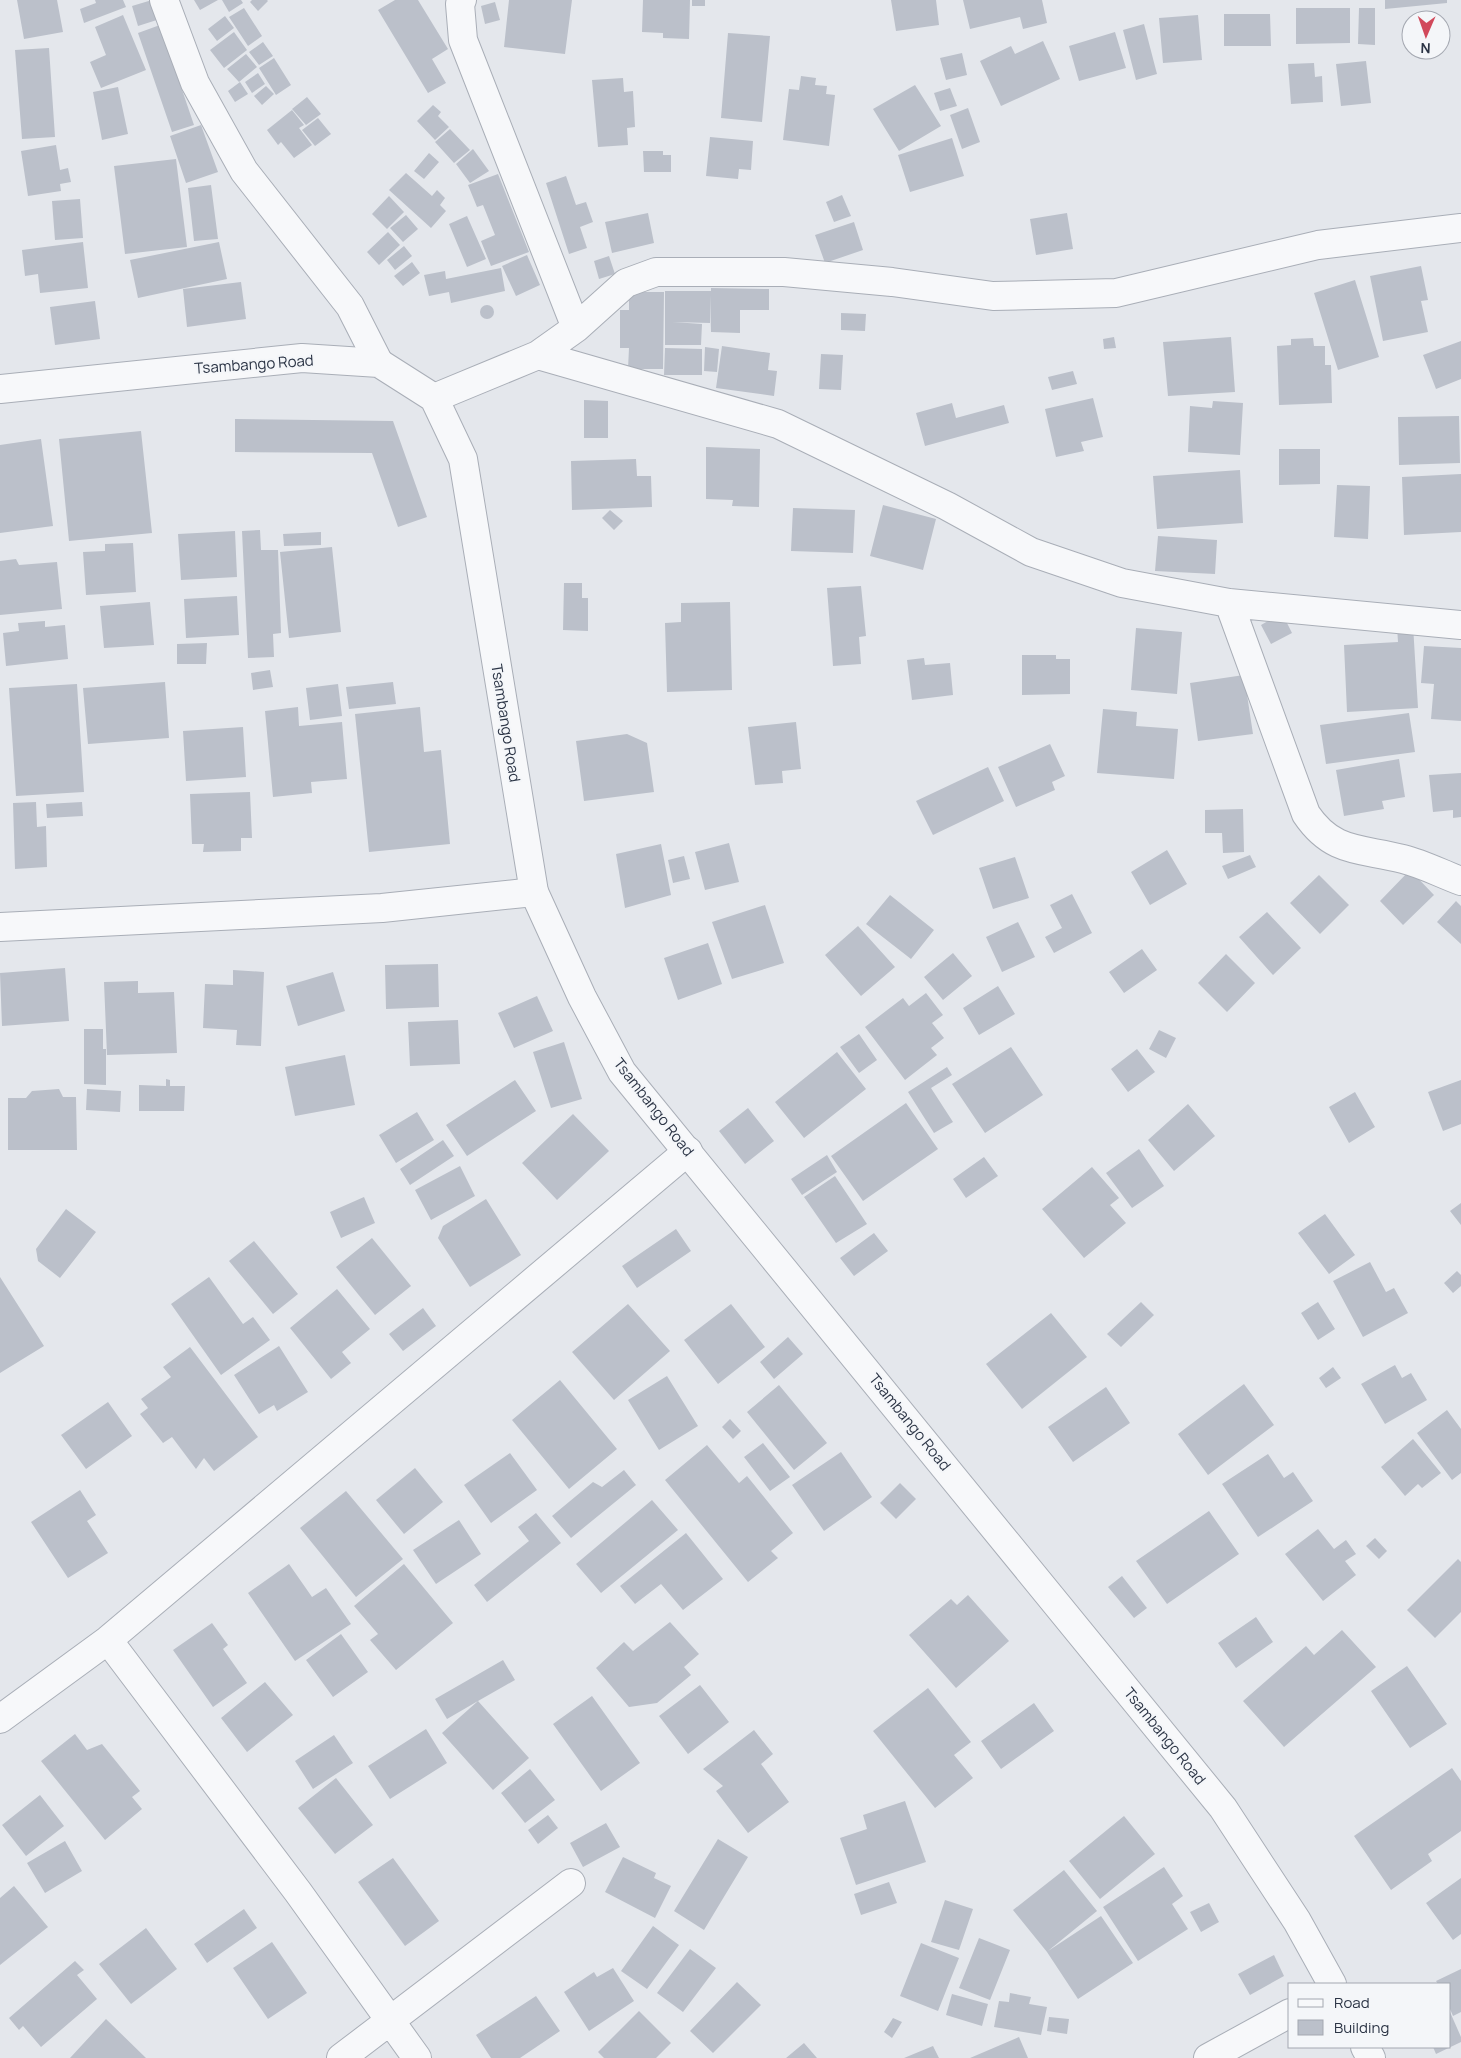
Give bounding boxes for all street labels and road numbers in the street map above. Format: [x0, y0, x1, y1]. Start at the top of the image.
street label: Tsambango Road [194, 349, 314, 379]
street label: Tsambango Road [486, 662, 526, 784]
street label: Tsambango Road [609, 1053, 699, 1161]
street label: Tsambango Road [864, 1369, 956, 1475]
street label: Tsambango Road [1119, 1683, 1211, 1789]

